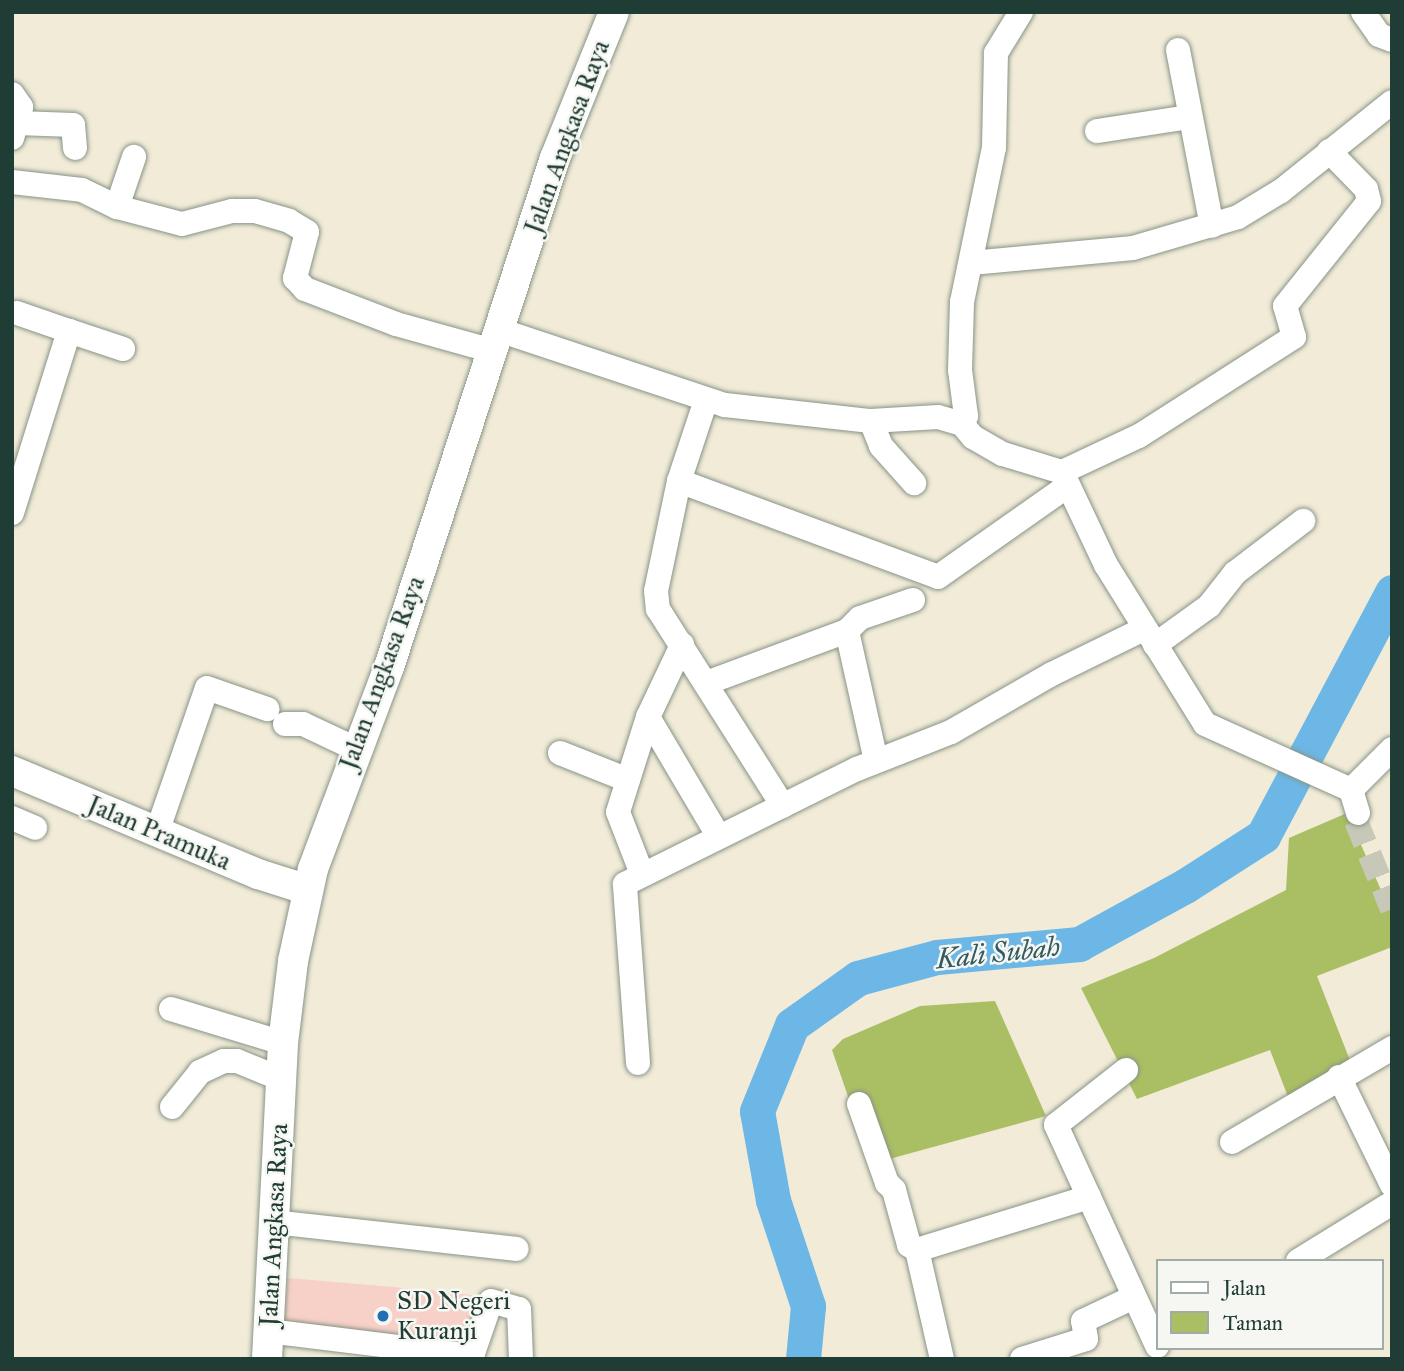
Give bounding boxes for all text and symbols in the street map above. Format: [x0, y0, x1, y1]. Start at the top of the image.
street label: Jalan Angkasa Raya [518, 36, 616, 238]
street label: Jalan Angkasa Raya [333, 572, 431, 774]
street label: Jalan Pramuka [83, 789, 235, 877]
water label: Kali Subah [934, 930, 1062, 976]
street label: Jalan Angkasa Raya [253, 1123, 295, 1327]
legend [1156, 1259, 1383, 1350]
text: Jalan [1223, 1275, 1266, 1301]
place label: SD Negeri Kuranji [397, 1285, 510, 1346]
marker: SD Negeri Kuranji [375, 1308, 391, 1324]
text: Taman [1223, 1310, 1283, 1336]

